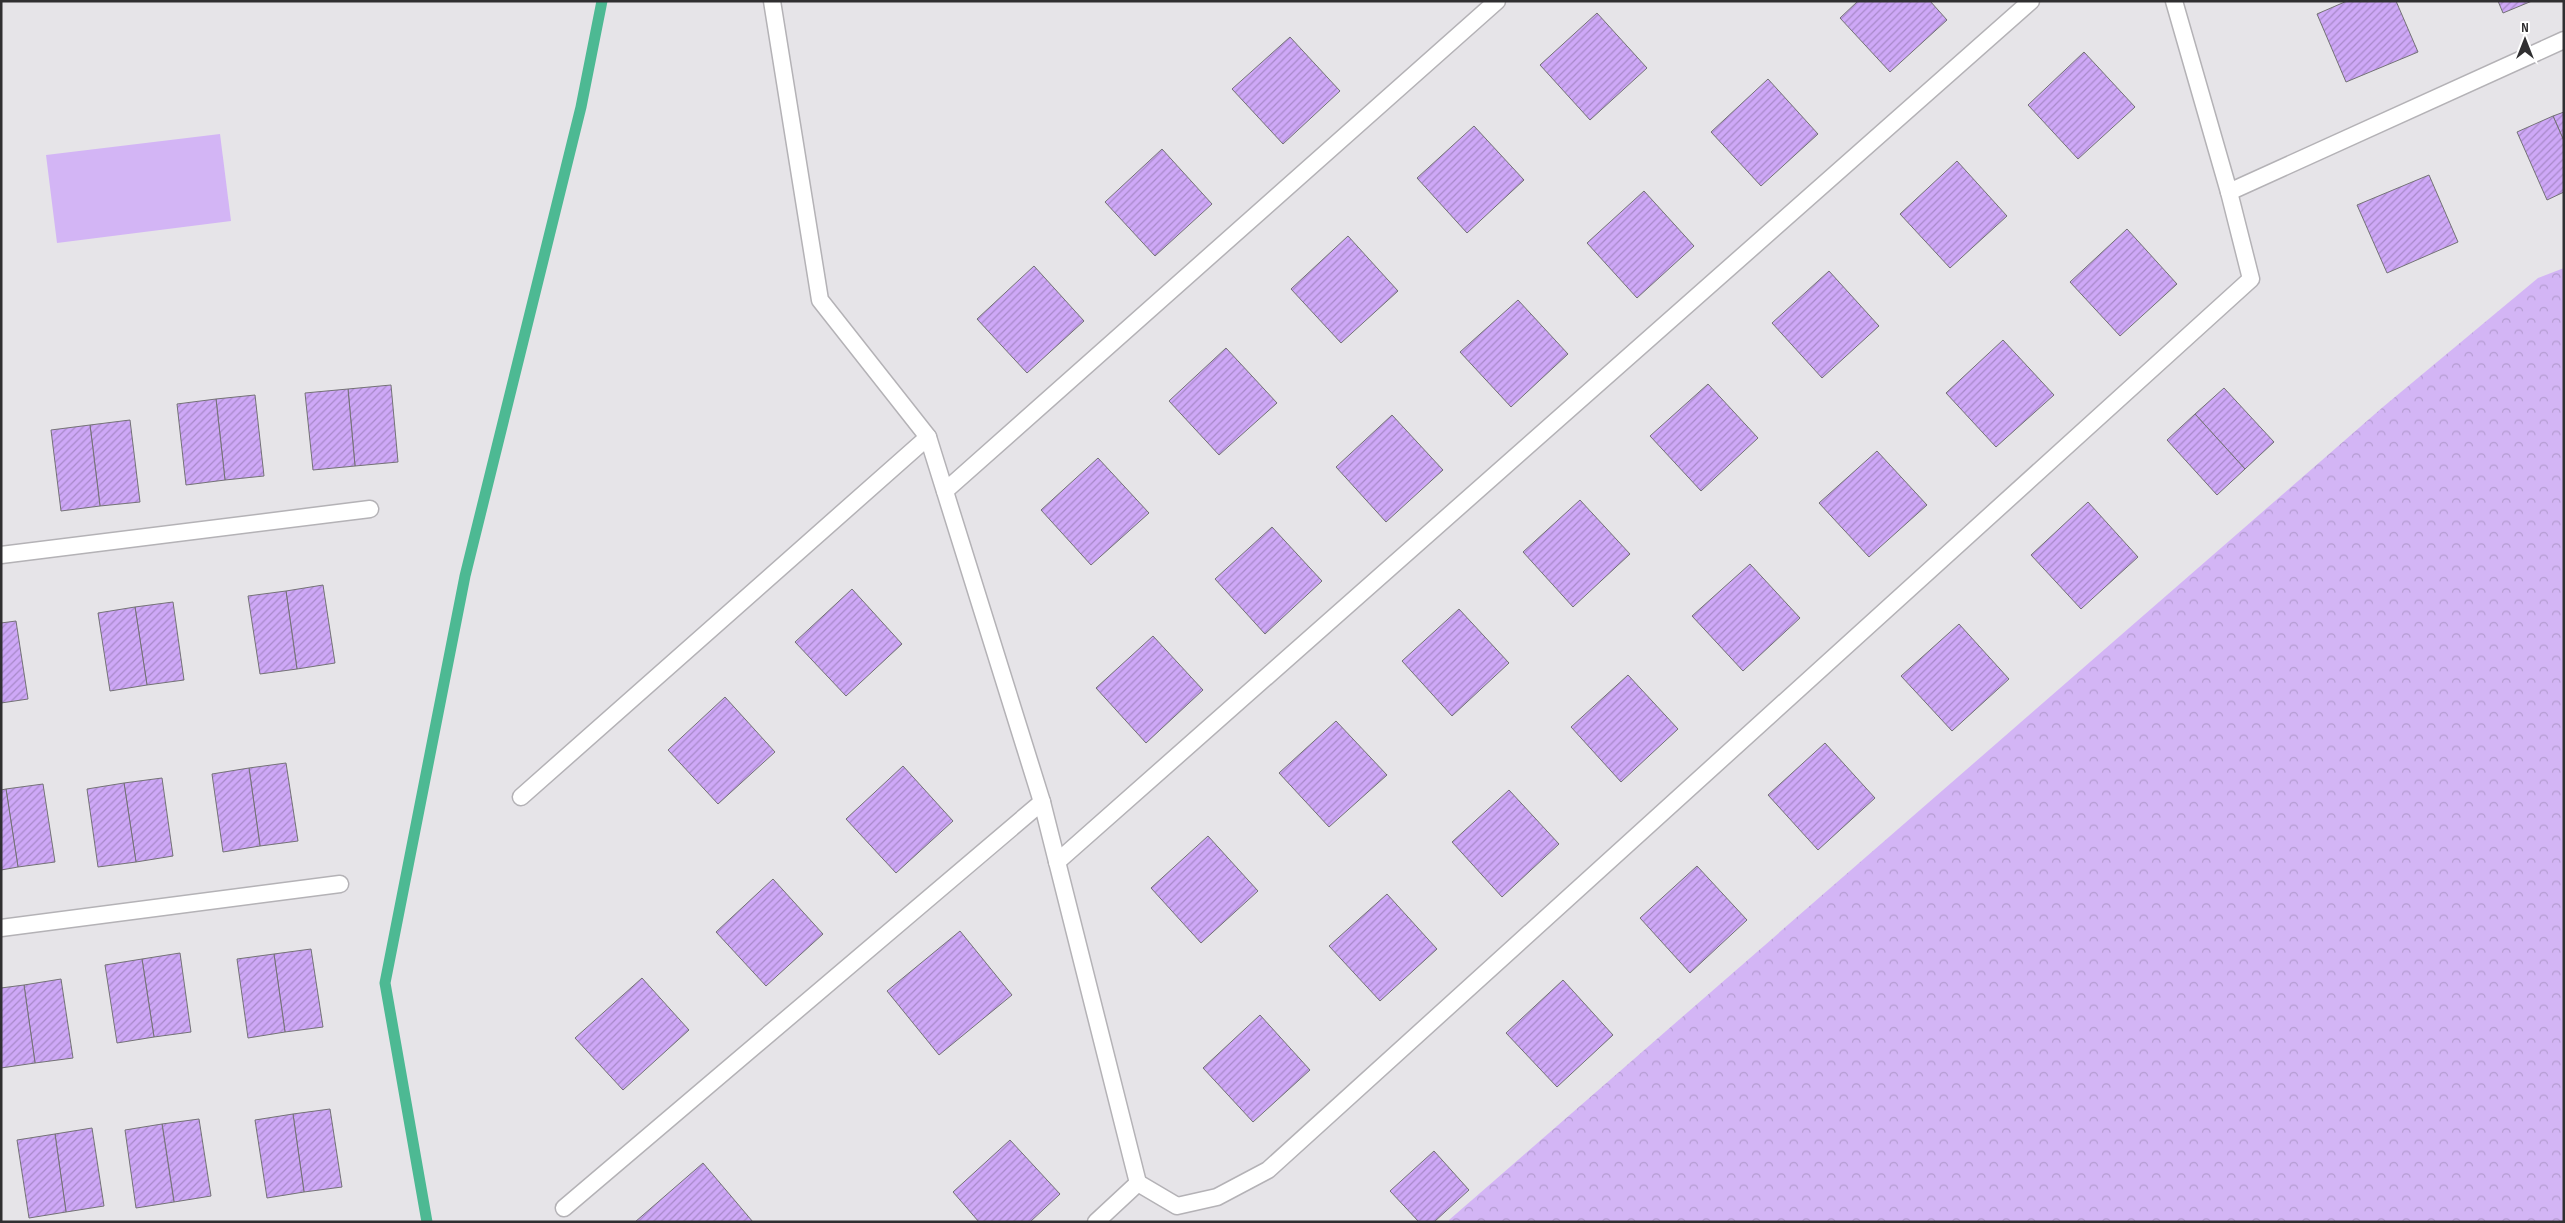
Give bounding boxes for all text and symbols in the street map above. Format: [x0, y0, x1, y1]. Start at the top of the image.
north arrow [2500, 15, 2550, 65]
text: N [2521, 19, 2529, 36]

